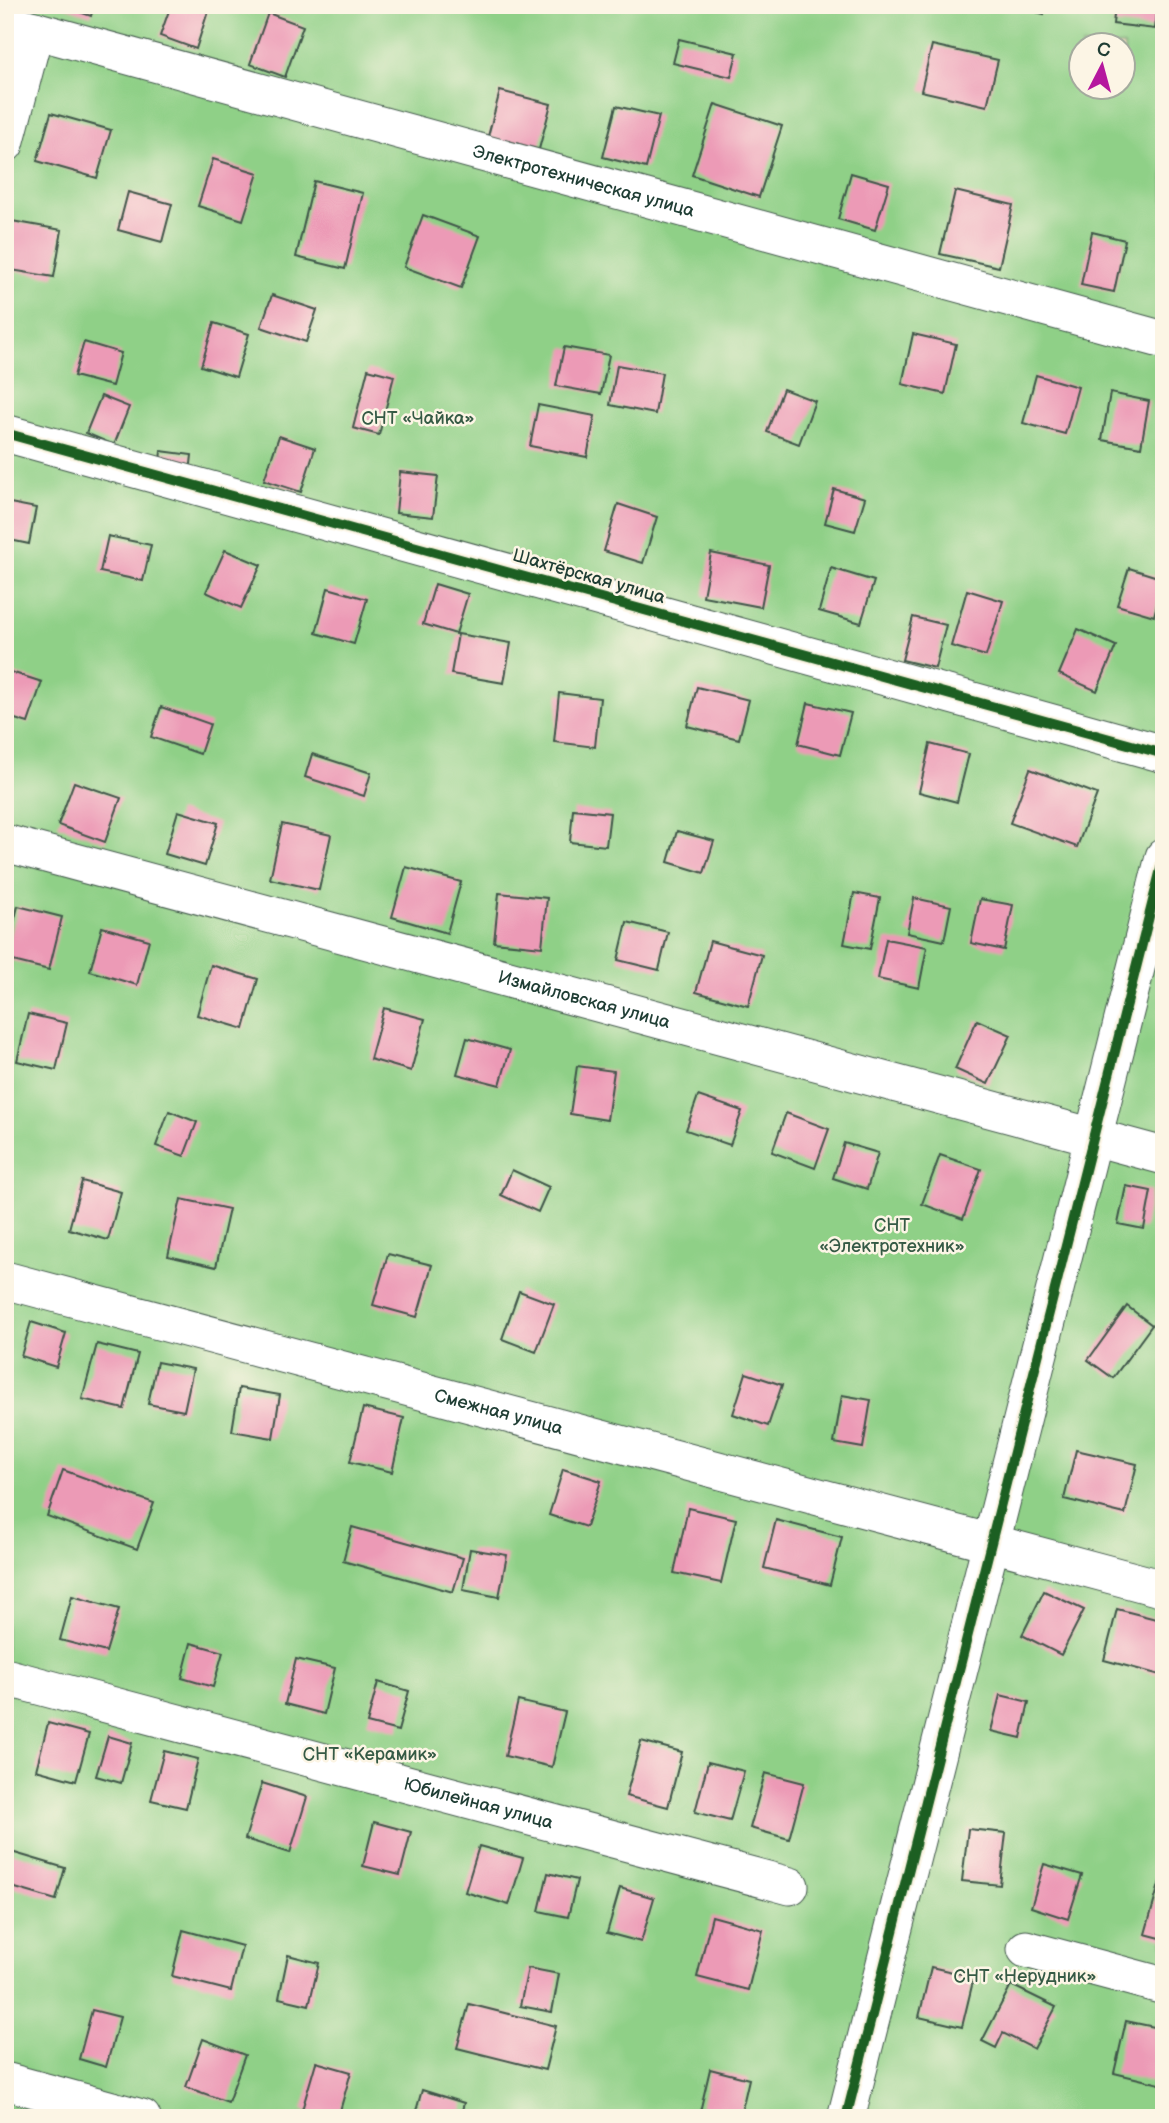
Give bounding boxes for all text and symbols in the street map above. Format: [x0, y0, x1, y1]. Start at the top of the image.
north arrow [1068, 32, 1138, 102]
text: С [1096, 38, 1111, 63]
street label: Электротехническая улица [470, 141, 697, 222]
park label: СНТ «Чайка» [361, 408, 475, 429]
street label: Шахтёрская улица [510, 545, 668, 608]
street label: Измайловская улица [496, 967, 673, 1033]
park label: СНТ «Электротехник» [819, 1215, 965, 1257]
street label: Смежная улица [432, 1385, 566, 1439]
park label: СНТ «Керамик» [303, 1744, 437, 1765]
street label: Юбилейная улица [401, 1774, 556, 1834]
park label: СНТ «Нерудник» [954, 1966, 1096, 1987]

